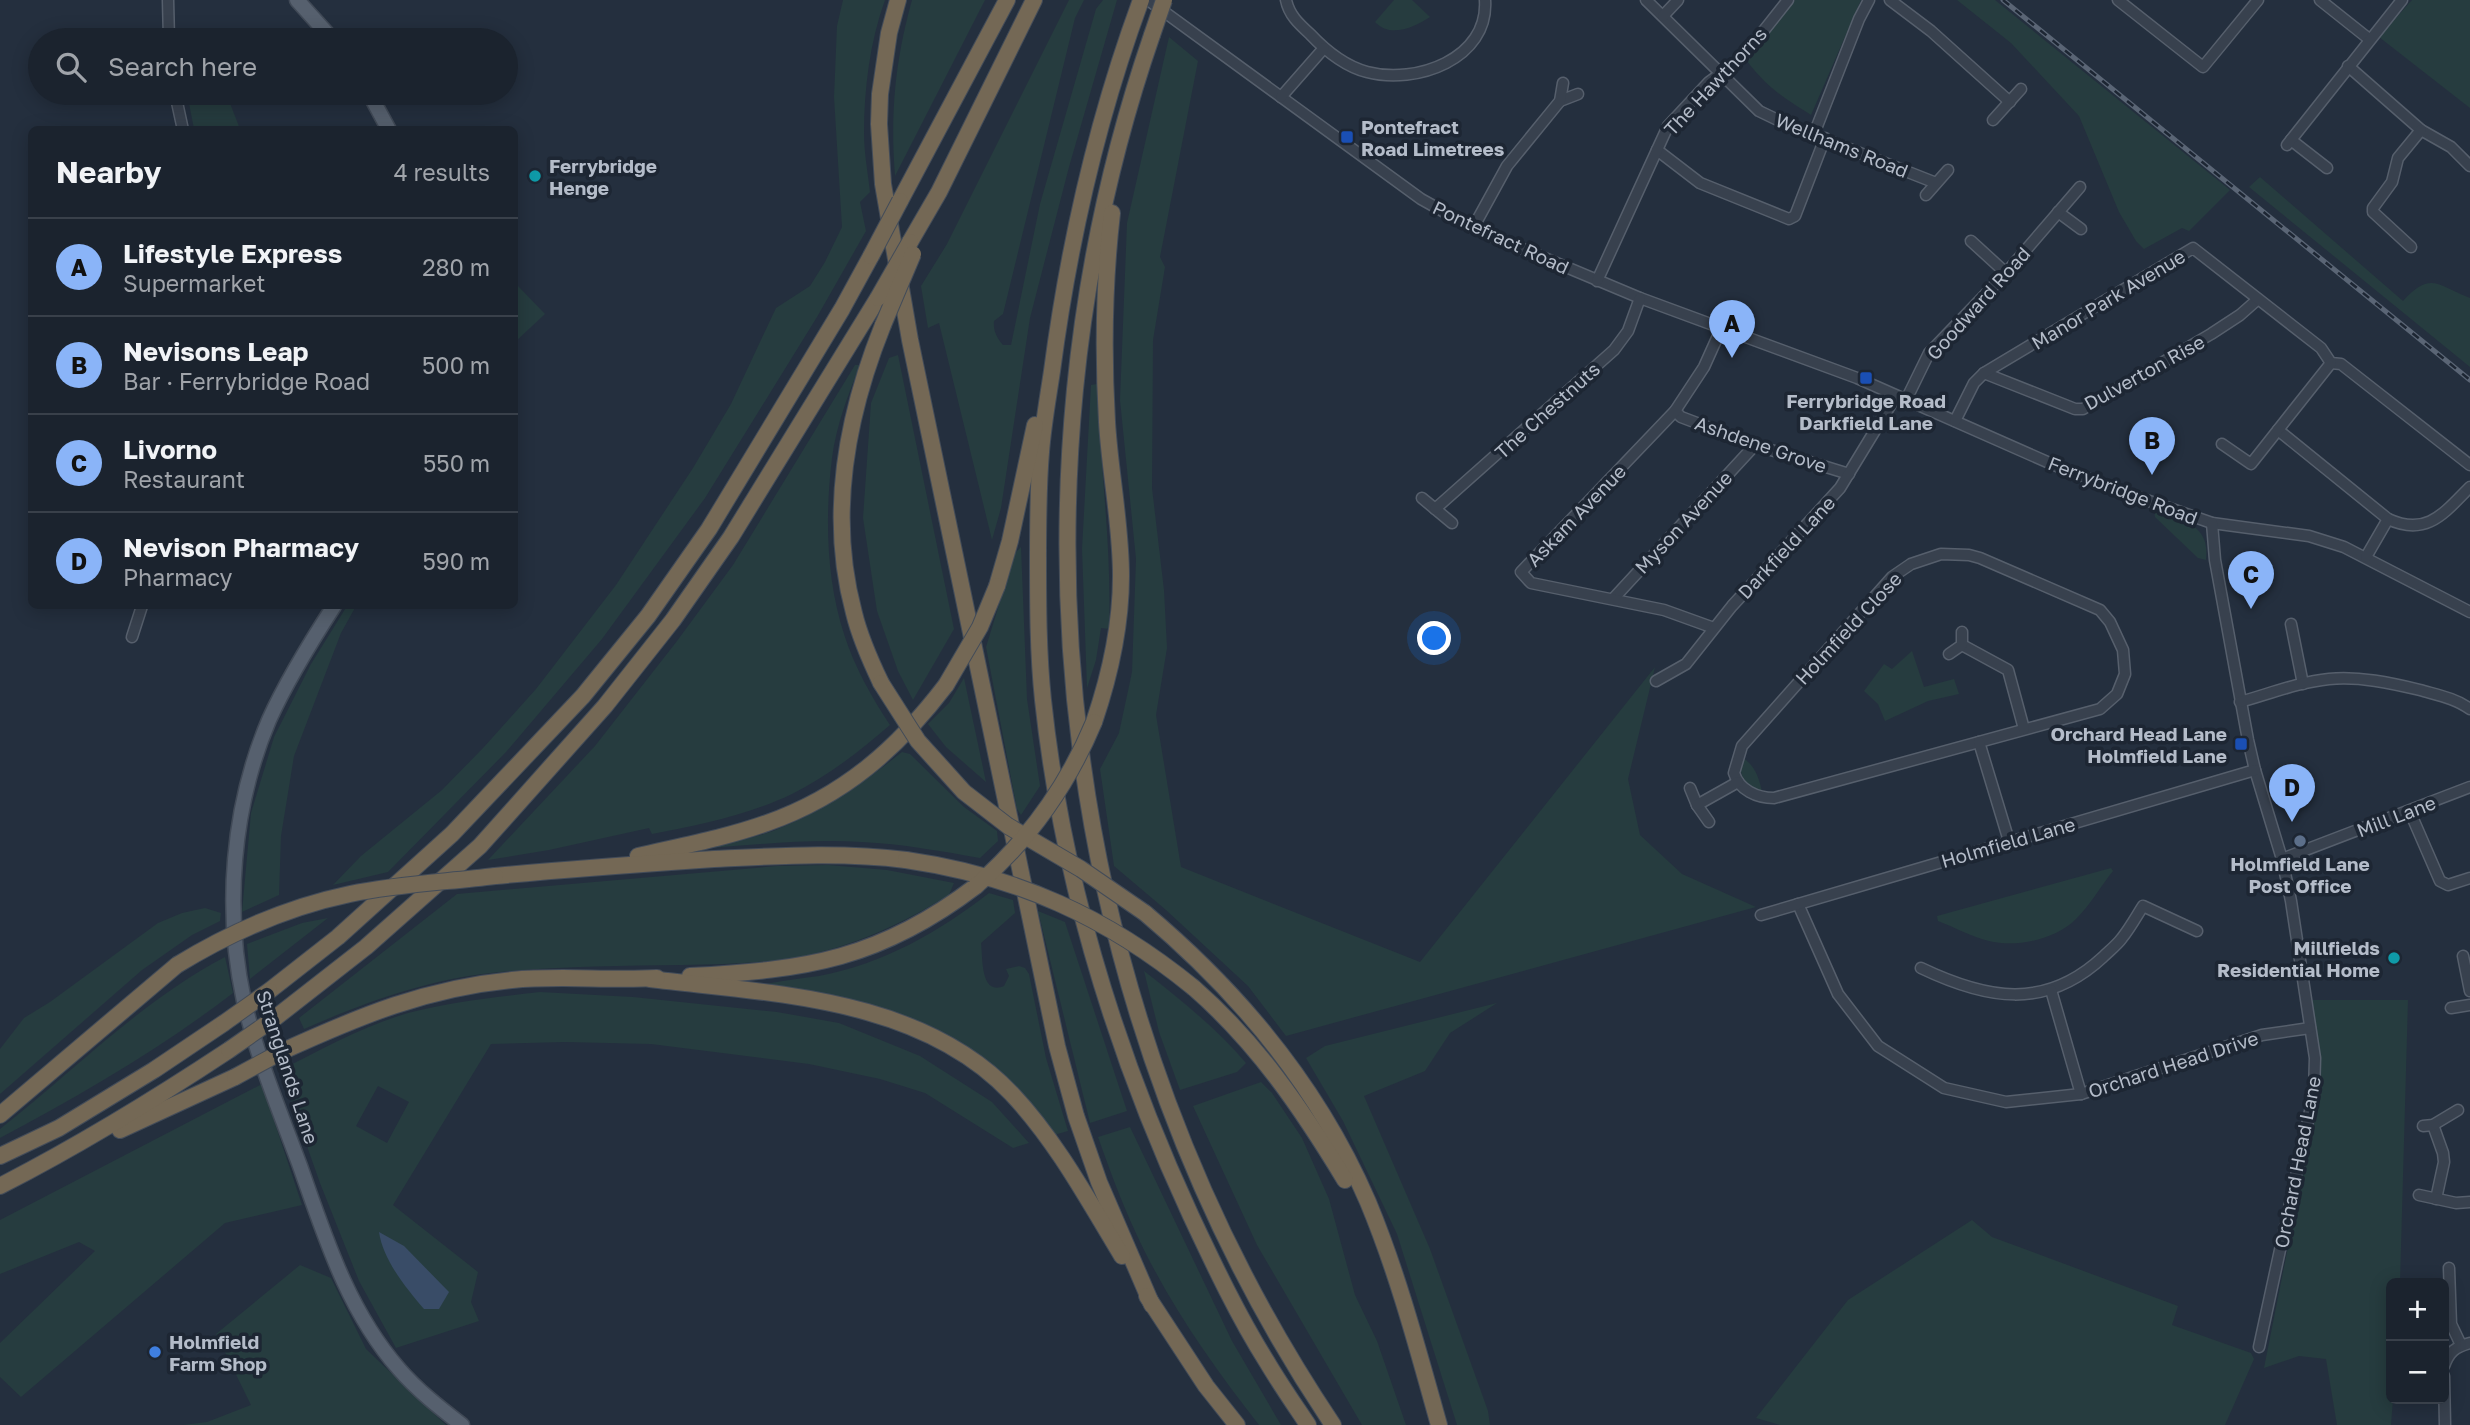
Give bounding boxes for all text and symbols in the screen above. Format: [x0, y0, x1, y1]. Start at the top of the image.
street label: The Hawthorns [1659, 22, 1771, 140]
search box [28, 28, 518, 105]
icon: search [52, 48, 90, 86]
text: Search here [108, 51, 257, 82]
street label: Wellhams Road [1772, 108, 1912, 182]
place label: Pontefract Road Limetrees [1361, 115, 1505, 160]
marker: Pontefract Road Limetrees [1339, 129, 1355, 145]
text: Nearby [56, 154, 161, 190]
place label: Ferrybridge Henge [549, 154, 657, 199]
text: 4 results [394, 158, 490, 186]
marker: Ferrybridge Henge [527, 168, 543, 184]
street label: Pontefract Road [1429, 195, 1573, 279]
text: Lifestyle Express [123, 238, 342, 269]
street label: Goodward Road [1921, 242, 2035, 364]
street label: Manor Park Avenue [2027, 244, 2189, 354]
text: A [71, 253, 87, 281]
text: 280 m [422, 253, 490, 281]
text: Supermarket [123, 269, 266, 297]
pin: A [1709, 300, 1755, 358]
street label: Dulverton Rise [2080, 329, 2208, 415]
text: Nevisons Leap [123, 336, 309, 367]
text: B [71, 351, 87, 379]
text: 500 m [422, 351, 490, 379]
street label: The Chestnuts [1490, 357, 1604, 463]
text: Bar · Ferrybridge Road [123, 367, 370, 395]
marker: Ferrybridge Road Darkfield Lane [1858, 370, 1874, 386]
place label: Ferrybridge Road Darkfield Lane [1786, 389, 1946, 434]
street label: Ashdene Grove [1692, 411, 1830, 477]
pin: B [2129, 417, 2175, 475]
text: Livorno [123, 434, 217, 465]
text: C [71, 449, 87, 477]
text: 550 m [423, 449, 490, 477]
street label: Ferrybridge Road [2045, 451, 2201, 529]
street label: Askam Avenue [1522, 459, 1630, 571]
text: Restaurant [123, 465, 245, 493]
street label: Myson Avenue [1630, 466, 1736, 578]
street label: Darkfield Lane [1733, 491, 1839, 603]
text: Nevison Pharmacy [123, 532, 359, 563]
text: D [71, 547, 87, 575]
text: 590 m [422, 547, 490, 575]
pin: C [2228, 551, 2274, 609]
text: Pharmacy [123, 563, 232, 591]
street label: Holmfield Close [1790, 567, 1906, 689]
your location [1417, 621, 1451, 655]
place label: Orchard Head Lane Holmfield Lane [2050, 722, 2227, 767]
marker: Orchard Head Lane Holmfield Lane [2233, 736, 2249, 752]
pin: D [2269, 764, 2315, 822]
street label: Mill Lane [2353, 790, 2439, 842]
street label: Holmfield Lane [1938, 812, 2078, 872]
marker: Holmfield Lane Post Office [2292, 833, 2308, 849]
place label: Holmfield Lane Post Office [2230, 852, 2370, 897]
place label: Millfields Residential Home [2217, 936, 2380, 981]
marker: Millfields Residential Home [2386, 950, 2402, 966]
street label: Stranglands Lane [252, 987, 324, 1147]
street label: Orchard Head Drive [2085, 1026, 2261, 1102]
street label: Orchard Head Lane [2269, 1074, 2325, 1250]
map controls [2386, 1278, 2449, 1404]
button: + [2386, 1278, 2449, 1341]
place label: Holmfield Farm Shop [169, 1330, 267, 1375]
button: − [2386, 1341, 2449, 1404]
marker: Holmfield Farm Shop [147, 1344, 163, 1360]

